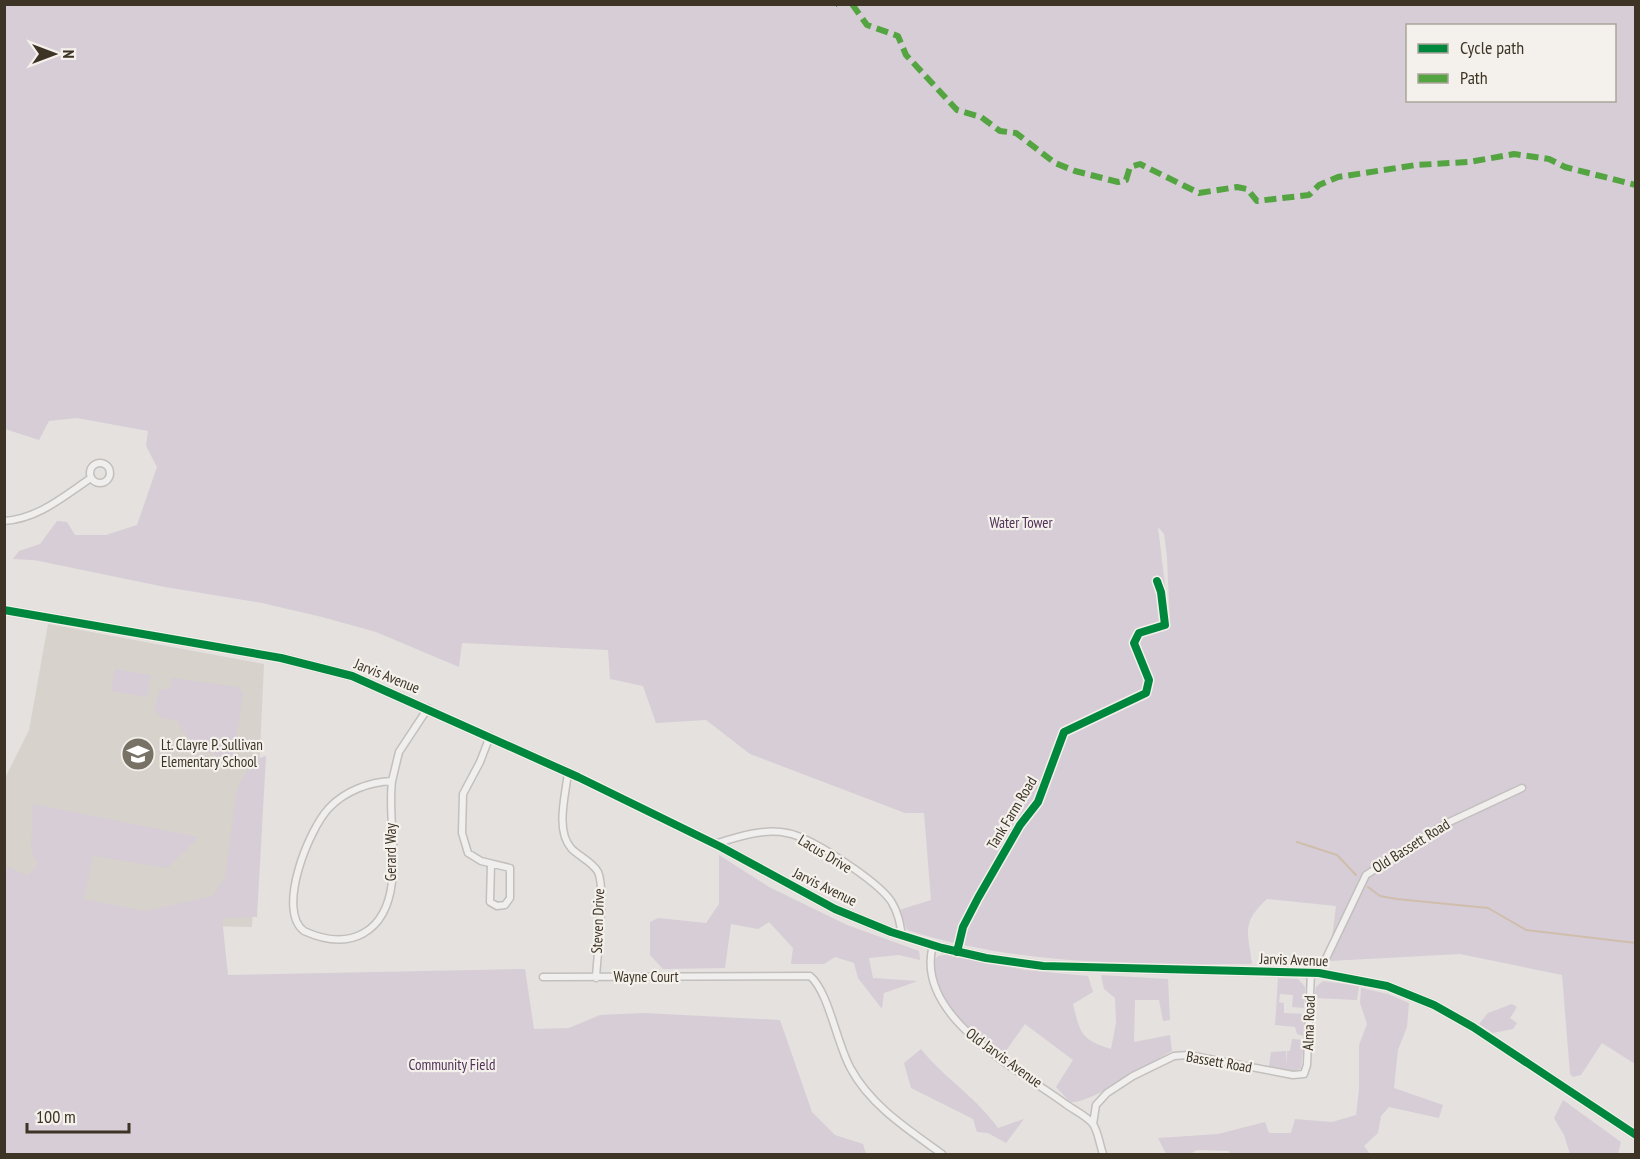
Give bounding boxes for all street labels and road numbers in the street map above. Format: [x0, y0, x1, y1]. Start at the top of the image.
street label: Jarvis Avenue [351, 654, 423, 697]
street label: Tank Farm Road [982, 773, 1041, 853]
street label: Old Bassett Road [1368, 814, 1453, 877]
street label: Gerard Way [381, 822, 400, 881]
street label: Lacus Drive [795, 830, 856, 877]
street label: Jarvis Avenue [789, 863, 860, 910]
street label: Steven Drive [587, 888, 608, 954]
street label: Jarvis Avenue [1258, 949, 1329, 970]
street label: Wayne Court [613, 967, 679, 986]
street label: Alma Road [1298, 995, 1319, 1051]
street label: Old Jarvis Avenue [962, 1023, 1046, 1092]
street label: Bassett Road [1185, 1046, 1253, 1077]

